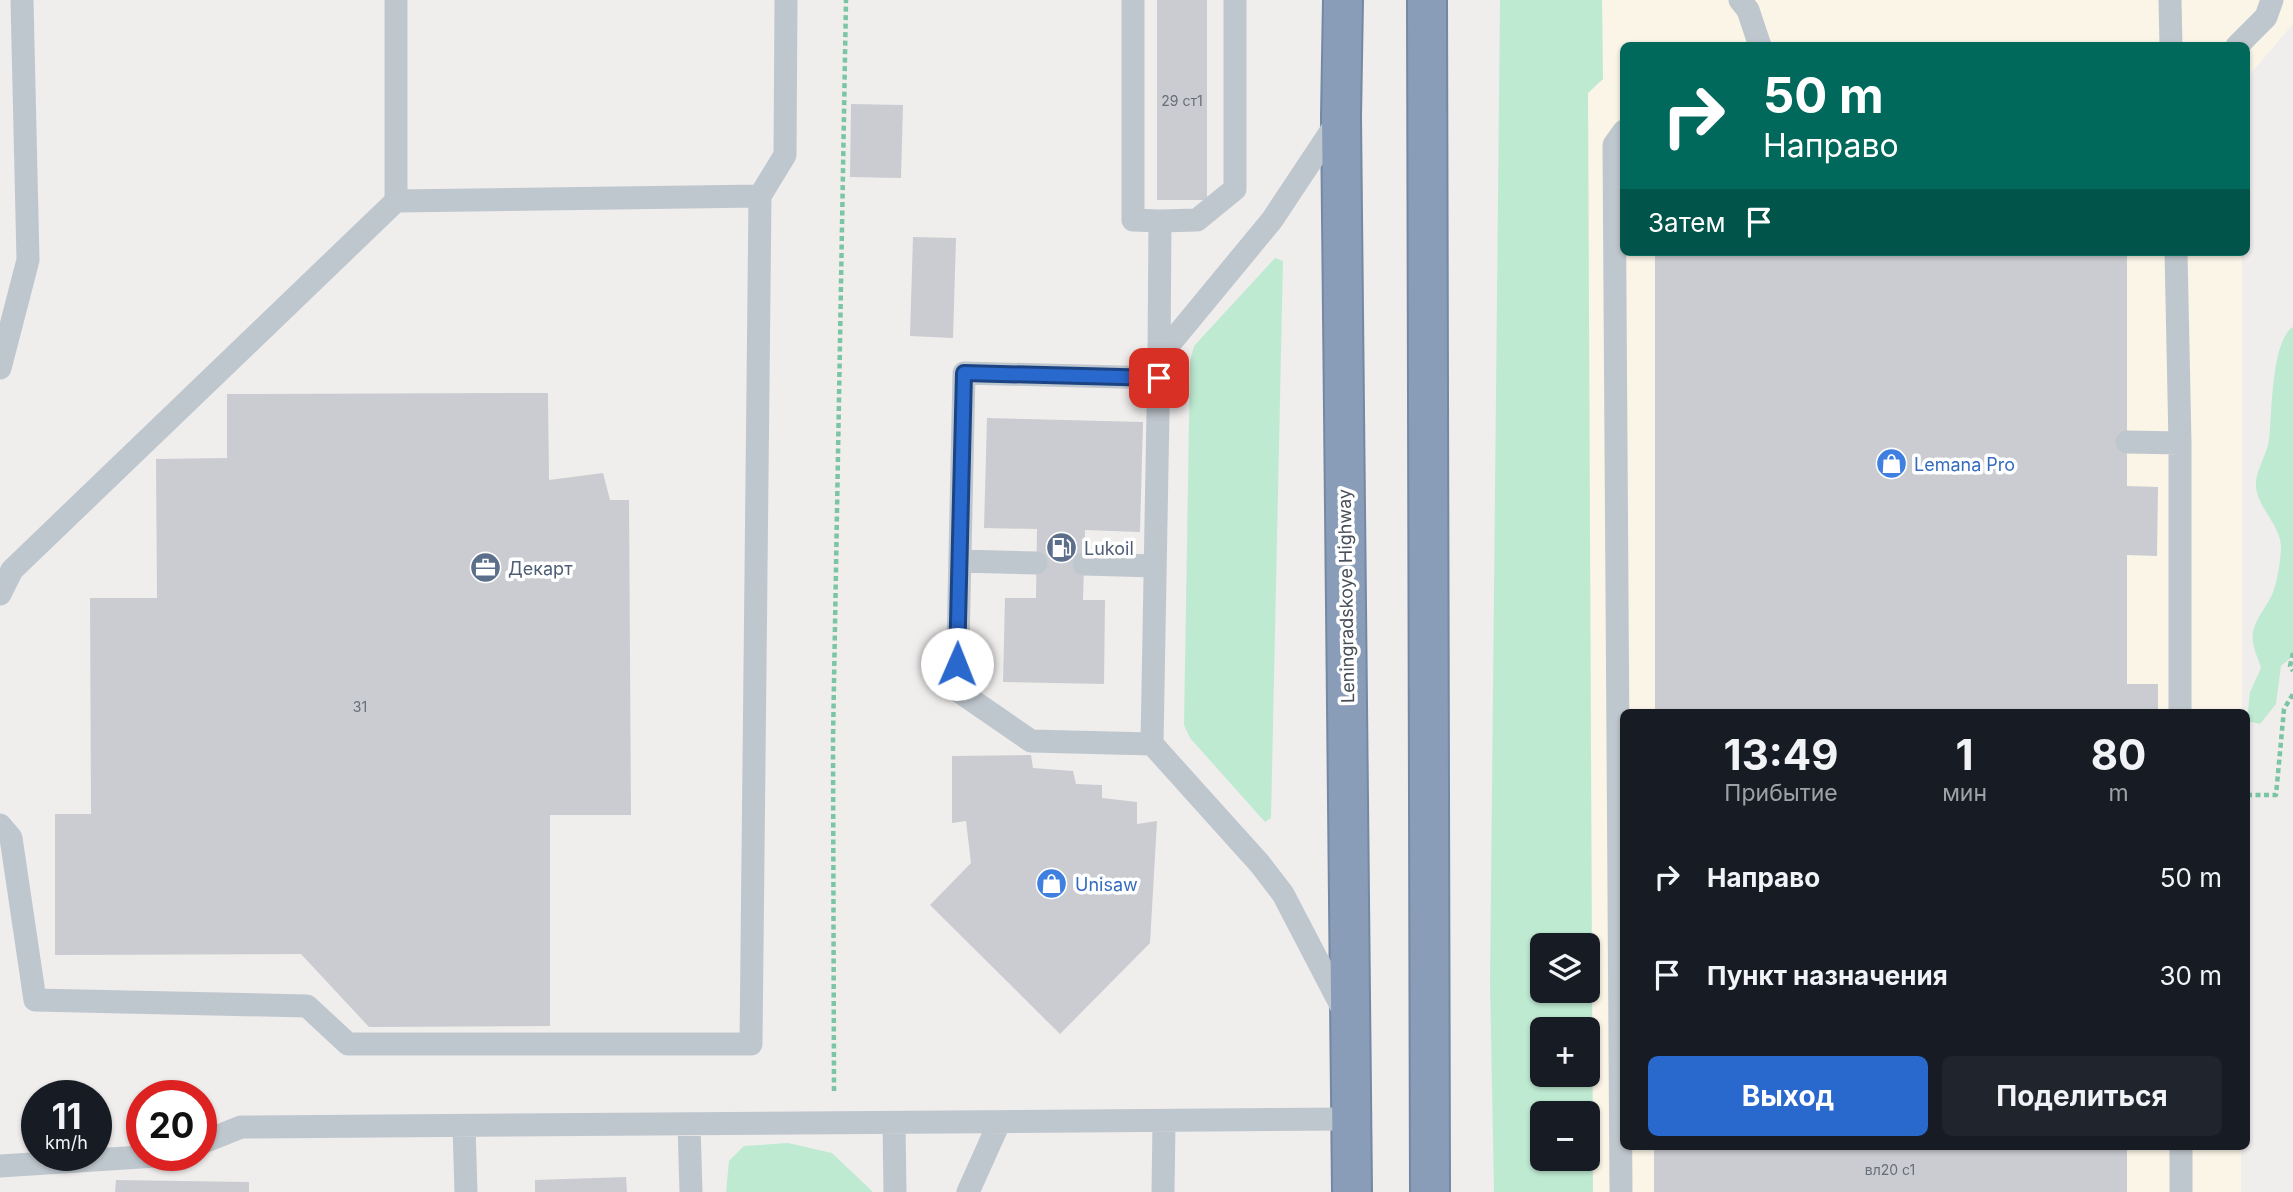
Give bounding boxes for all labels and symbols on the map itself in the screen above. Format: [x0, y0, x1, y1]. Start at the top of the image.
house number: 29 ст1 [1161, 92, 1203, 109]
pin [1129, 348, 1189, 408]
shop icon: Lemana Pro [1874, 447, 1908, 481]
place label: Lemana Pro [1914, 454, 2015, 475]
street label: Leningradskoye Highway [1334, 489, 1358, 703]
fuel station icon: Lukoil [1044, 531, 1078, 565]
place label: Lukoil [1084, 538, 1134, 559]
office icon: Декарт [468, 551, 502, 585]
place label: Декарт [508, 558, 573, 579]
position arrow [920, 627, 994, 701]
house number: 31 [353, 698, 367, 715]
shop icon: Unisaw [1035, 867, 1069, 901]
place label: Unisaw [1075, 874, 1138, 895]
speed limit sign: 20 [126, 1080, 217, 1171]
house number: вл20 с1 [1865, 1161, 1915, 1178]

